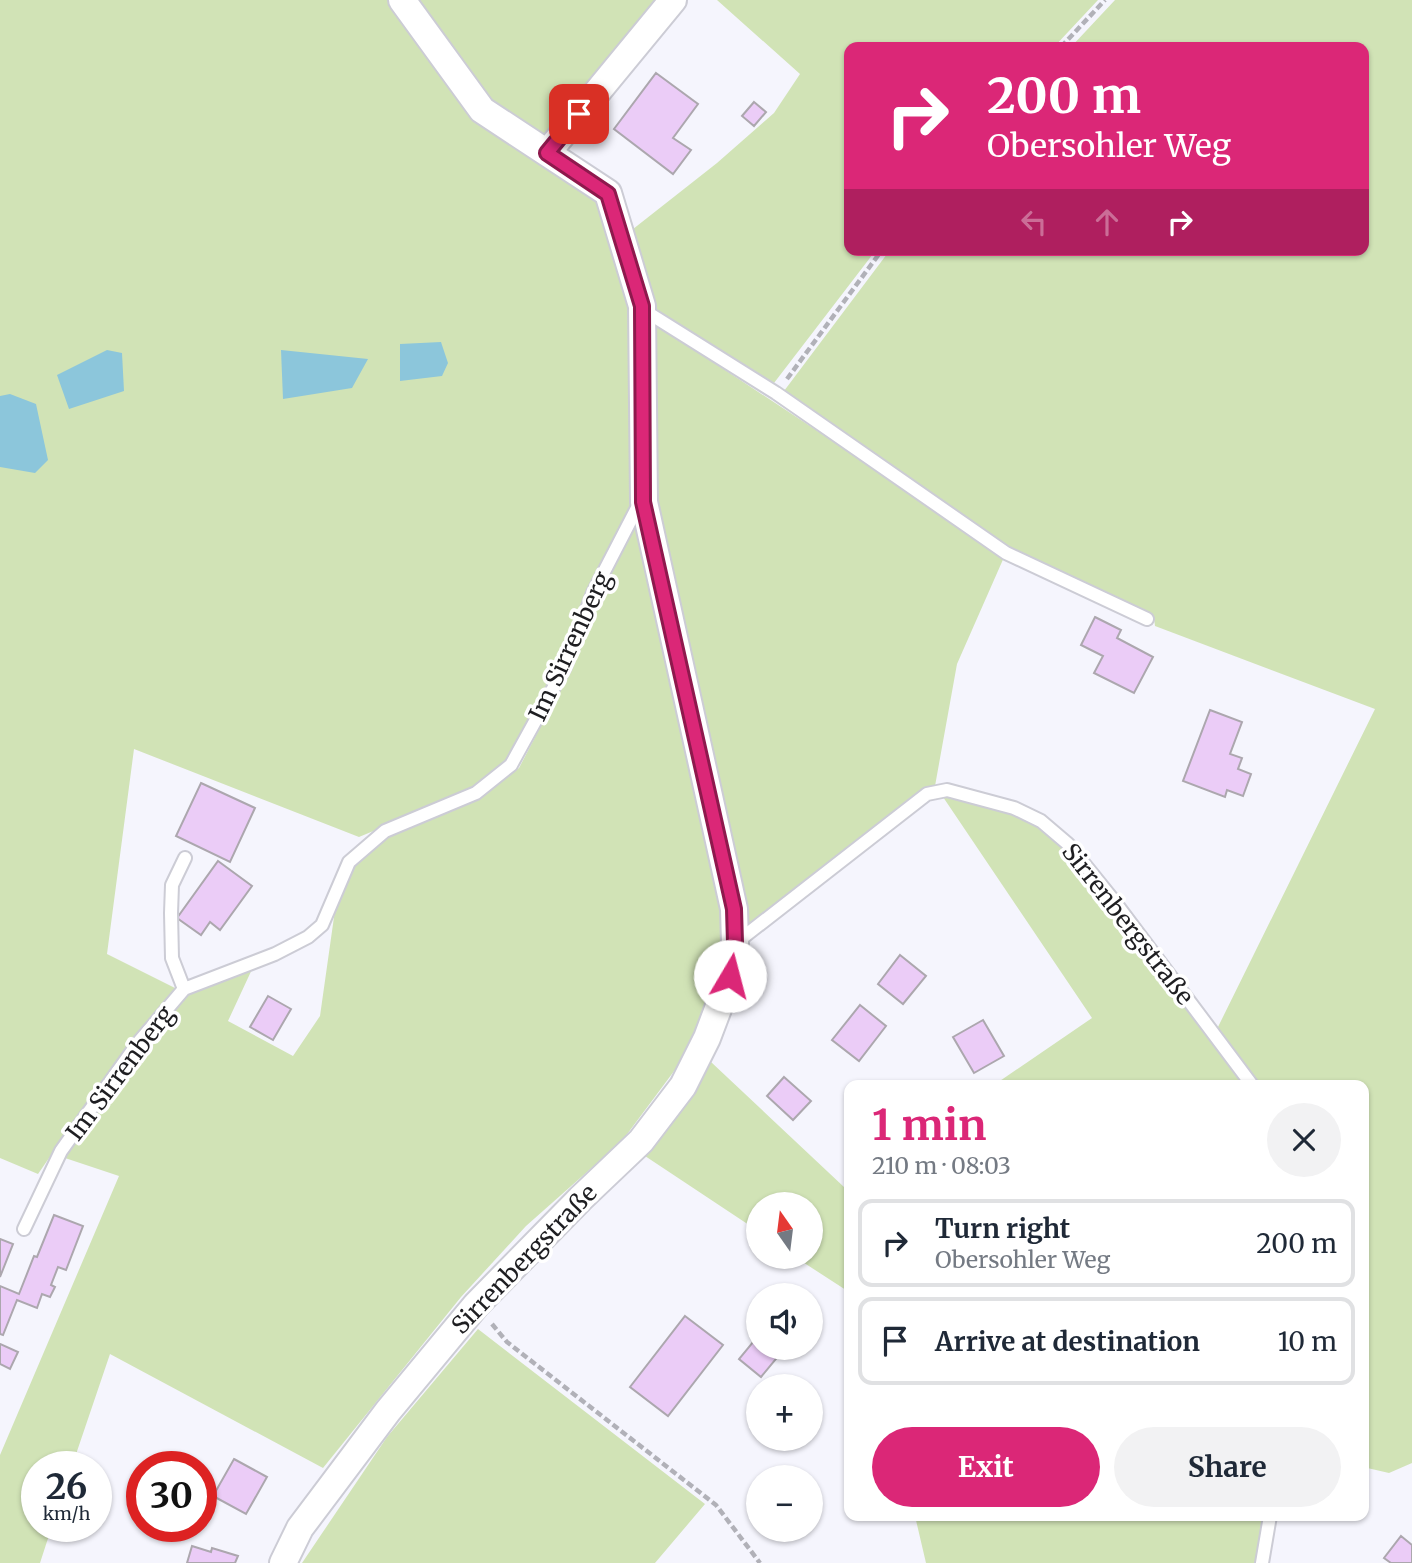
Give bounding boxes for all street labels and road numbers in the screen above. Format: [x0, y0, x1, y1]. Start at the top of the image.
street label: Im Sirrenberg [522, 566, 618, 726]
street label: Sirrenbergstraße [1055, 837, 1201, 1011]
street label: Im Sirrenberg [59, 999, 181, 1147]
street label: Sirrenbergstraße [445, 1178, 603, 1340]

